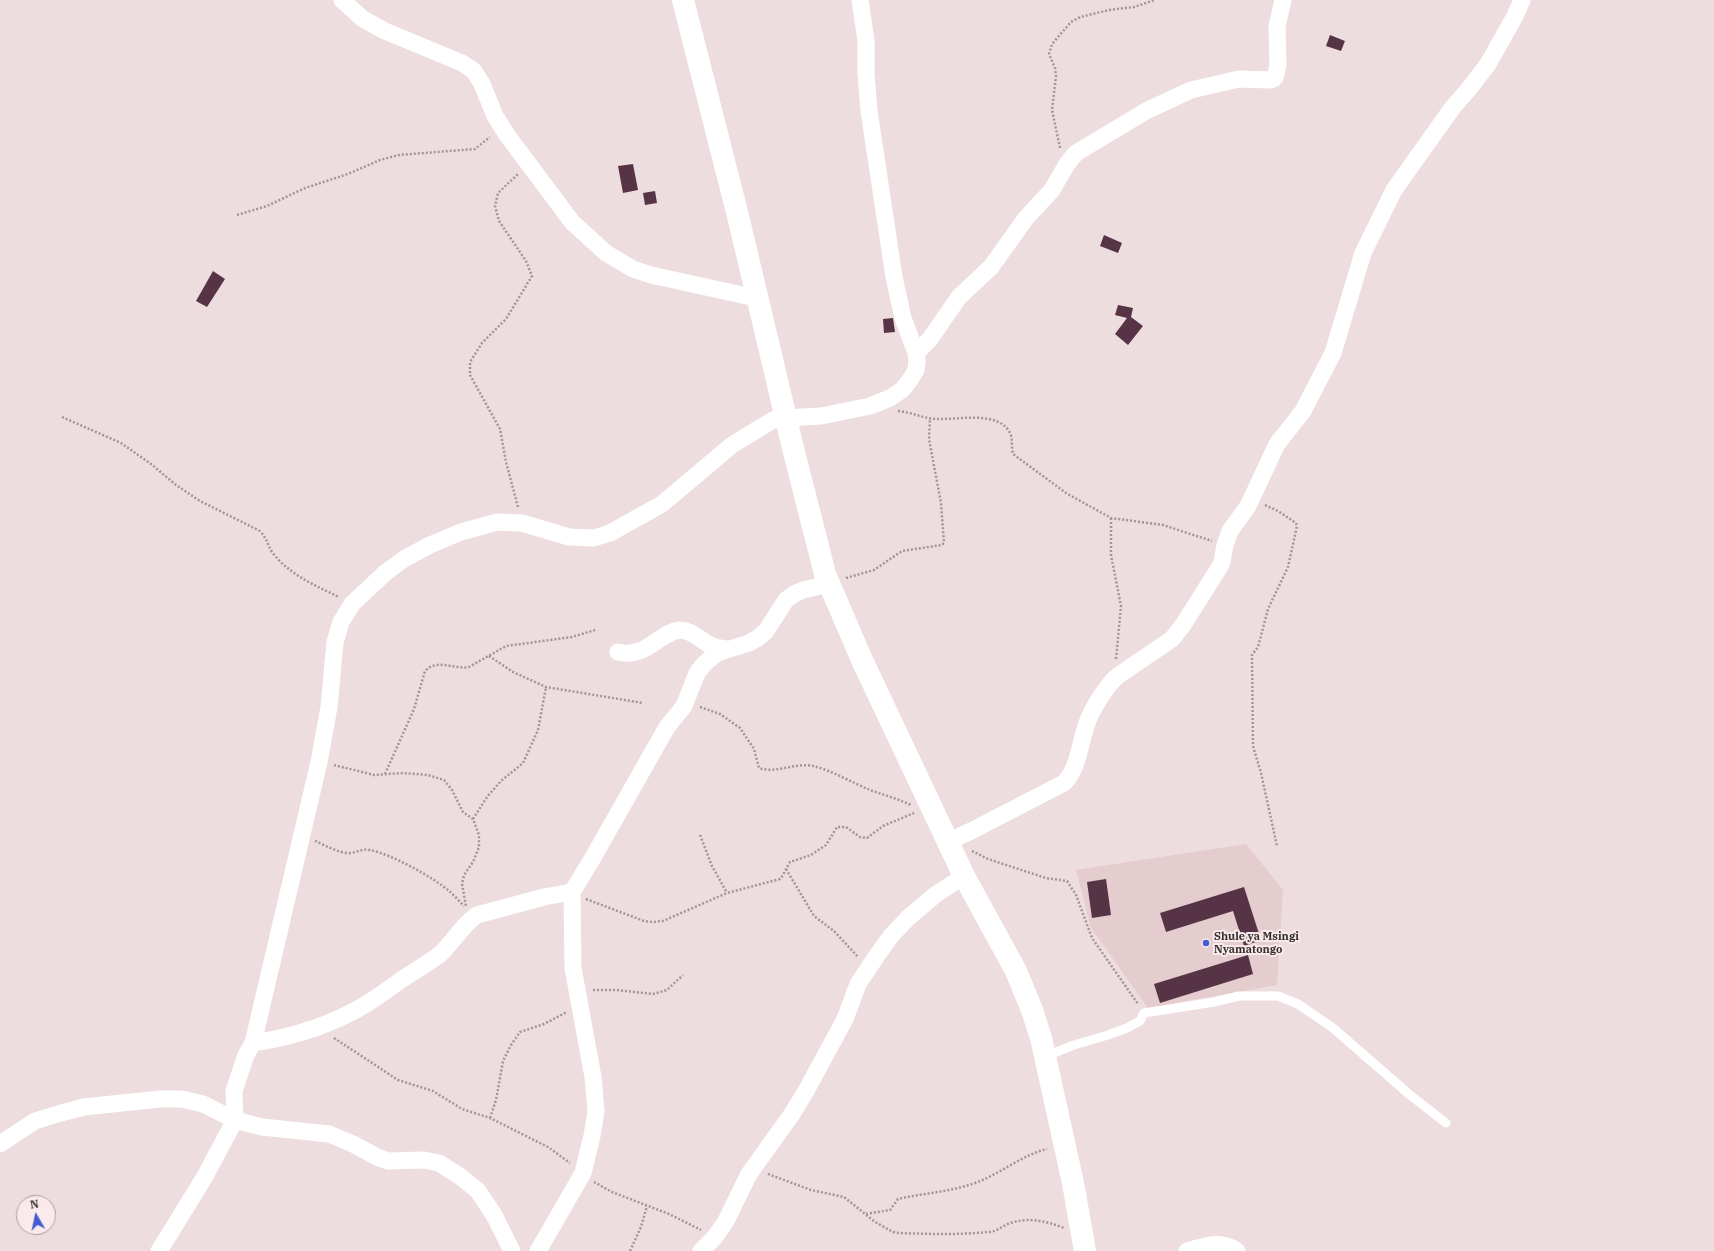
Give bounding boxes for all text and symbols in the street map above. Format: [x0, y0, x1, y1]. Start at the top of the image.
place label: Shule ya Msingi Nyamatongo [1214, 930, 1299, 956]
marker: Shule ya Msingi Nyamatongo [1201, 938, 1211, 948]
north arrow [16, 1195, 56, 1235]
text: N [29, 1197, 40, 1212]

